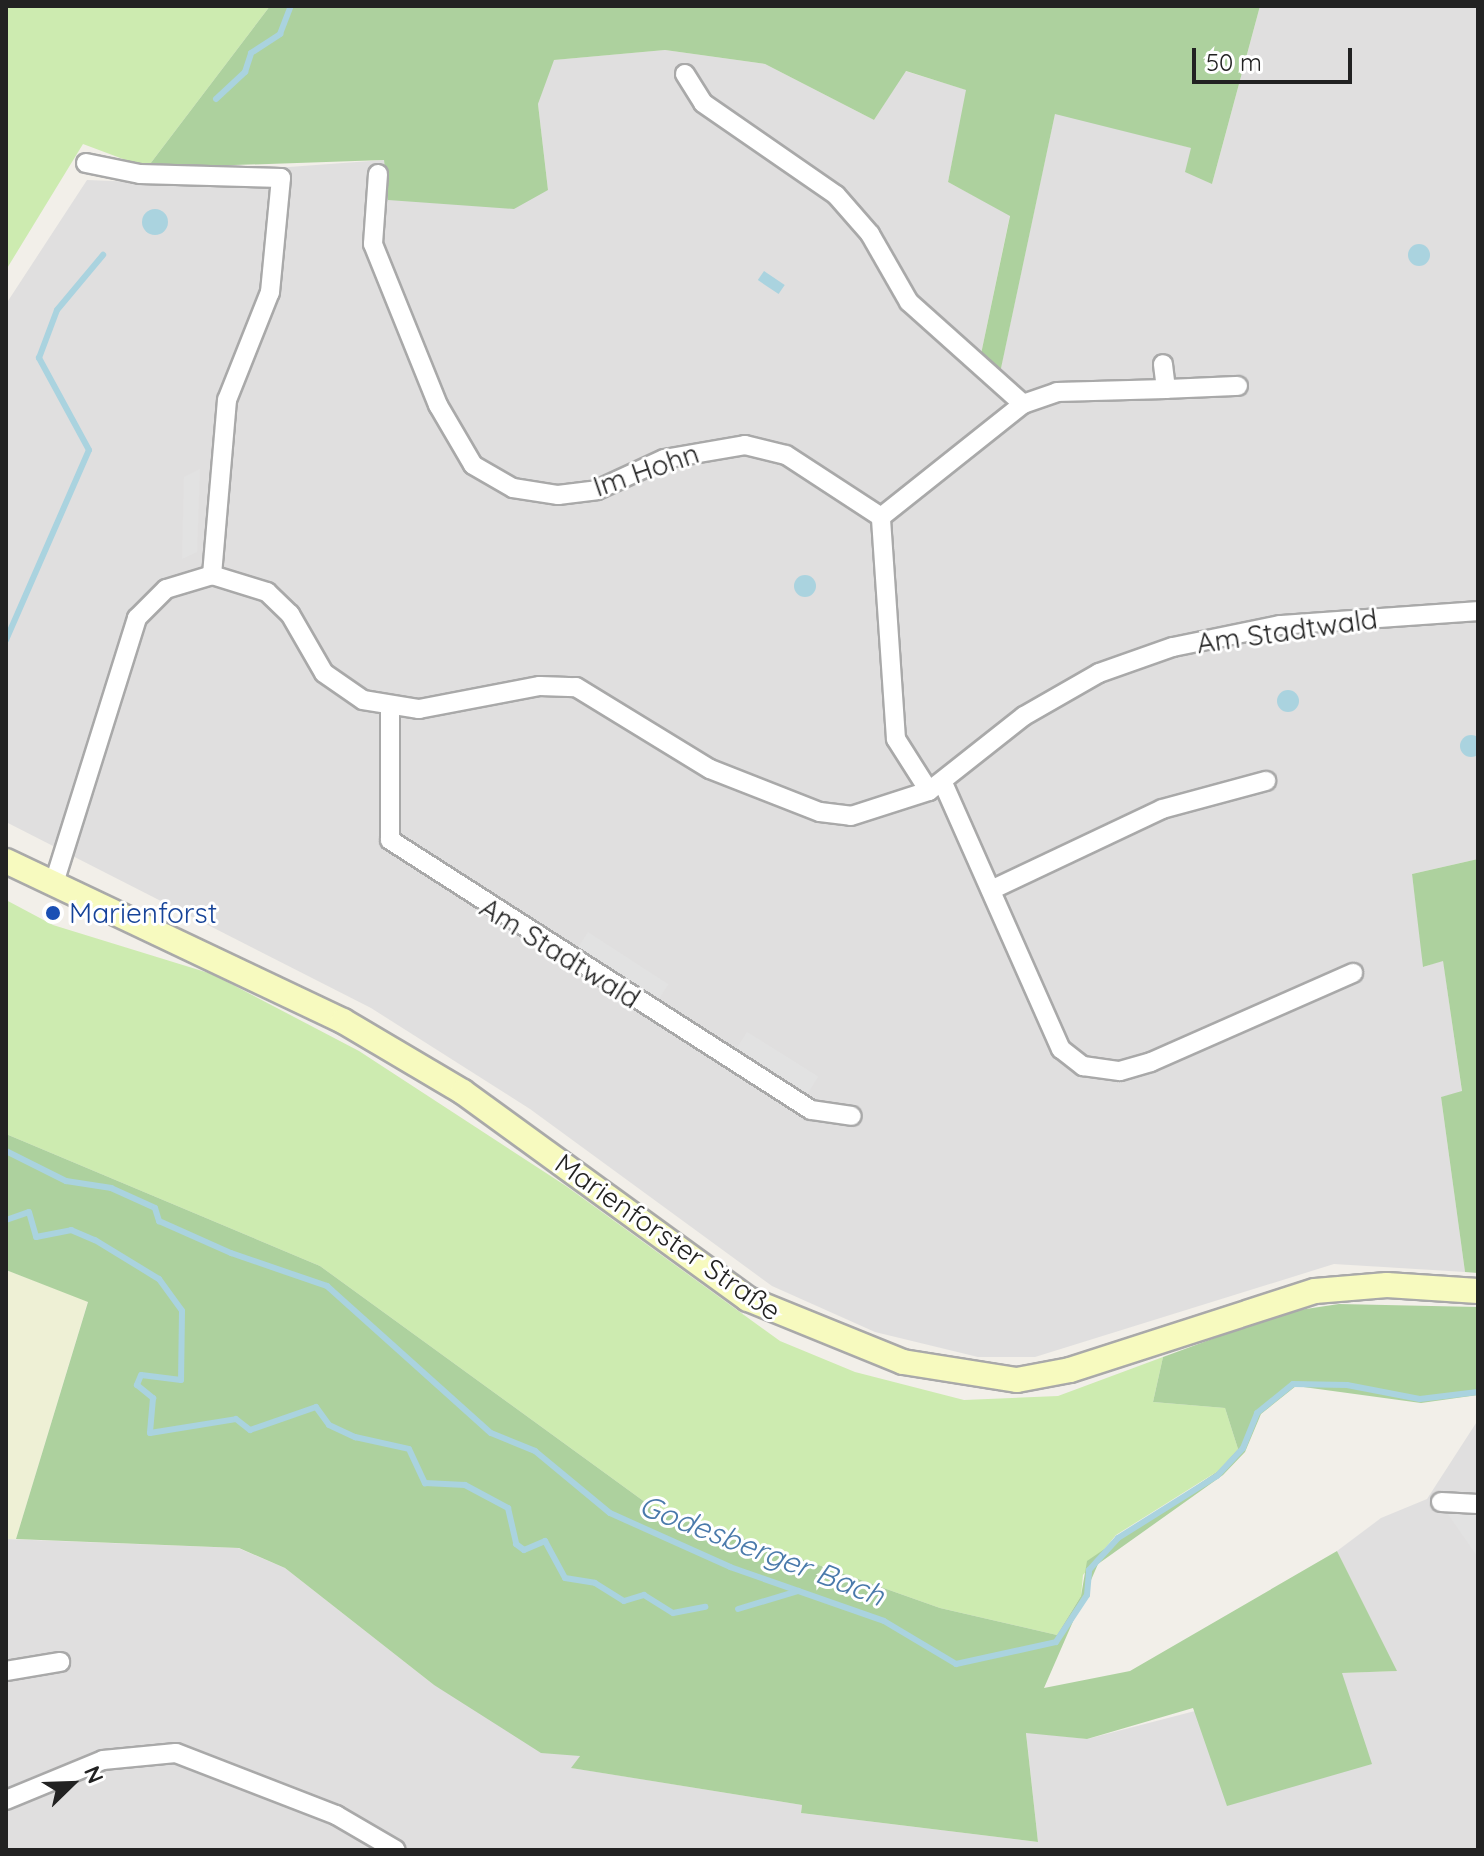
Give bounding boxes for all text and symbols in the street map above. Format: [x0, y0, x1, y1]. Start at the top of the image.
scale bar [1196, 32, 1356, 82]
text: 50 m [1206, 47, 1262, 77]
street label: Im Hohn [589, 436, 703, 504]
street label: Am Stadtwald [1194, 602, 1380, 660]
street label: Am Stadtwald [474, 890, 646, 1016]
place label: Marienforst [69, 896, 217, 930]
marker: Marienforst [44, 904, 62, 922]
street label: Marienforster Straße [549, 1146, 787, 1328]
water label: Godesberger Bach [634, 1487, 890, 1613]
north arrow [32, 1744, 112, 1824]
text: N [78, 1762, 110, 1788]

